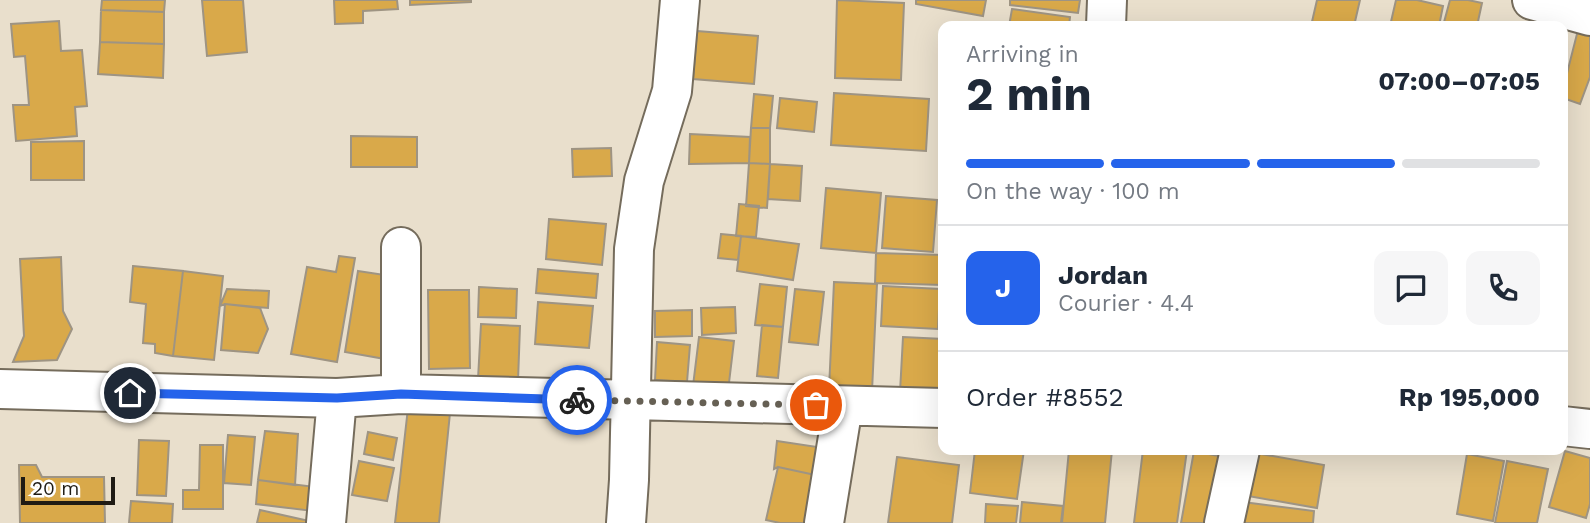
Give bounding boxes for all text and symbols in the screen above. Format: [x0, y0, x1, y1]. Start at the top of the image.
text: Arriving in [966, 41, 1079, 68]
text: 07:00–07:05 [1378, 66, 1540, 96]
text: 2 min [966, 67, 1092, 121]
text: On the way · 100 m [966, 178, 1180, 205]
button: chat [1374, 251, 1448, 325]
button: phone [1466, 251, 1540, 325]
text: Jordan [1058, 260, 1148, 290]
text: J [995, 273, 1011, 303]
text: Courier · 4.4 [1058, 290, 1194, 317]
pin [100, 363, 160, 423]
courier [542, 365, 612, 435]
icon: home [111, 374, 149, 412]
pin [786, 375, 846, 435]
icon: bike [558, 381, 596, 419]
text: Order #8552 [966, 382, 1124, 412]
text: Rp 195,000 [1399, 382, 1540, 412]
icon: bag [797, 386, 835, 424]
scale bar [21, 474, 116, 506]
text: 20 m [32, 477, 79, 500]

